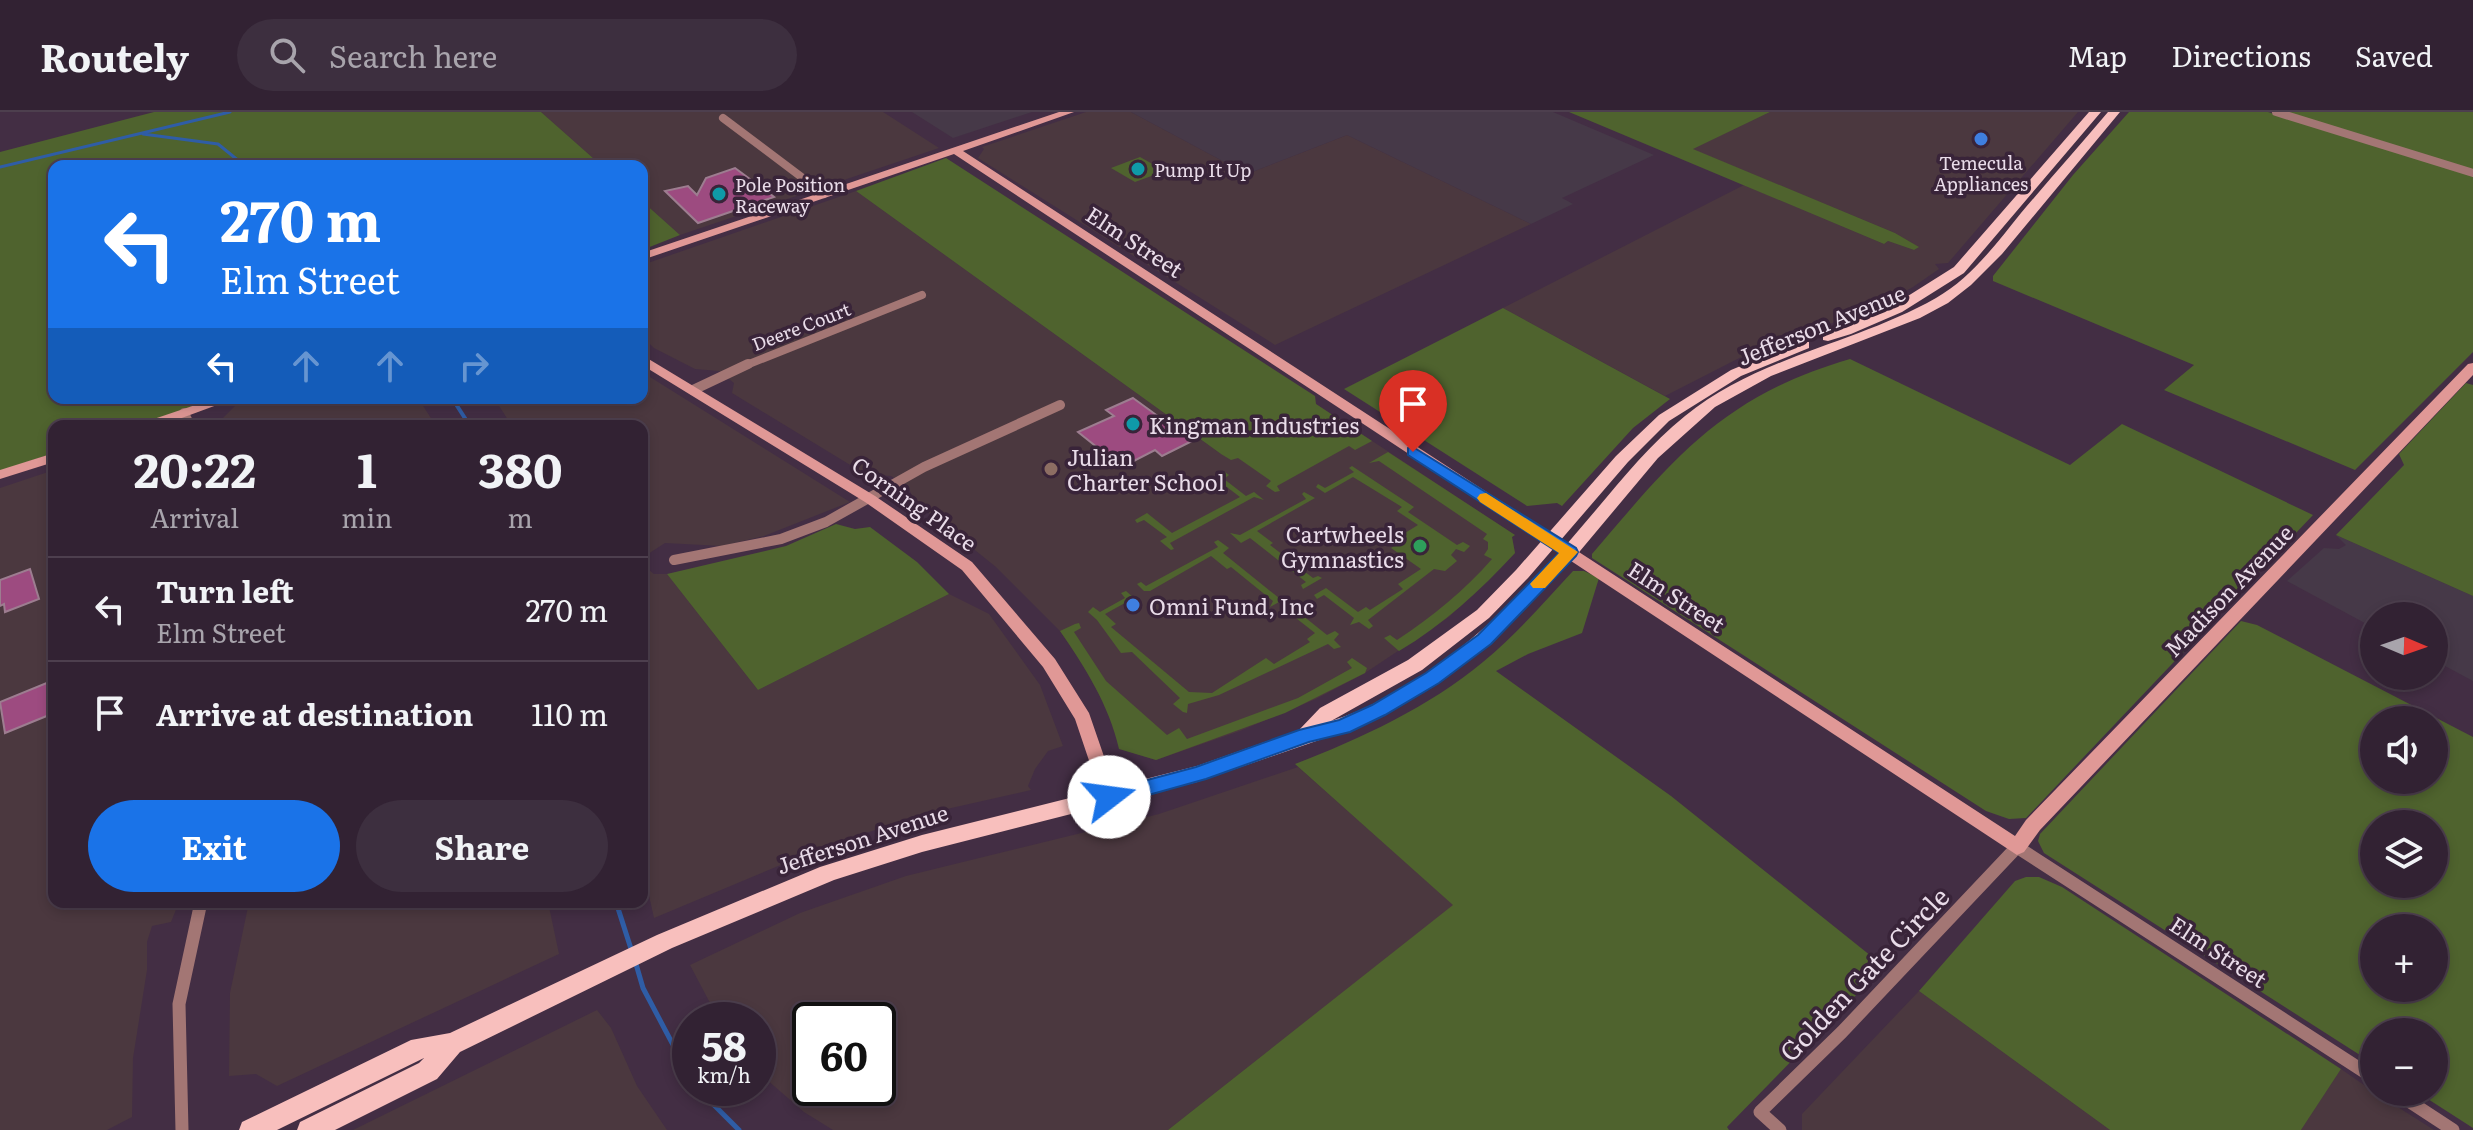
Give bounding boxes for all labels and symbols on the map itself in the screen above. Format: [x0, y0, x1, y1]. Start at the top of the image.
marker: Temecula Appliances [1972, 130, 1990, 148]
place label: Temecula Appliances [1934, 149, 2028, 197]
place label: Pump It Up [1154, 156, 1251, 183]
marker: Pump It Up [1129, 160, 1147, 178]
place label: Pole Position Raceway [735, 171, 845, 219]
marker: Pole Position Raceway [710, 185, 728, 203]
street label: Elm Street [1080, 197, 1190, 285]
street label: Jefferson Avenue [1732, 275, 1910, 373]
street label: Deere Court [748, 295, 855, 357]
pin [1379, 370, 1447, 452]
place label: Kingman Industries [1149, 408, 1359, 441]
marker: Kingman Industries [1124, 415, 1142, 433]
place label: Julian Charter School [1067, 440, 1225, 498]
street label: Corning Place [846, 448, 984, 558]
marker: Julian Charter School [1042, 460, 1060, 478]
street label: Madison Avenue [2156, 516, 2300, 664]
place label: Cartwheels Gymnastics [1281, 517, 1404, 575]
marker: Cartwheels Gymnastics [1411, 537, 1429, 555]
street label: Elm Street [1622, 552, 1732, 640]
place label: Omni Fund, Inc [1149, 589, 1314, 622]
marker: Omni Fund, Inc [1124, 596, 1142, 614]
north arrow [2360, 602, 2448, 690]
position arrow [1067, 755, 1151, 839]
street label: Jefferson Avenue [772, 795, 952, 881]
street label: Golden Gate Circle [1769, 877, 1957, 1069]
street label: Elm Street [2164, 907, 2274, 995]
speed limit sign: 60 [792, 1002, 896, 1106]

